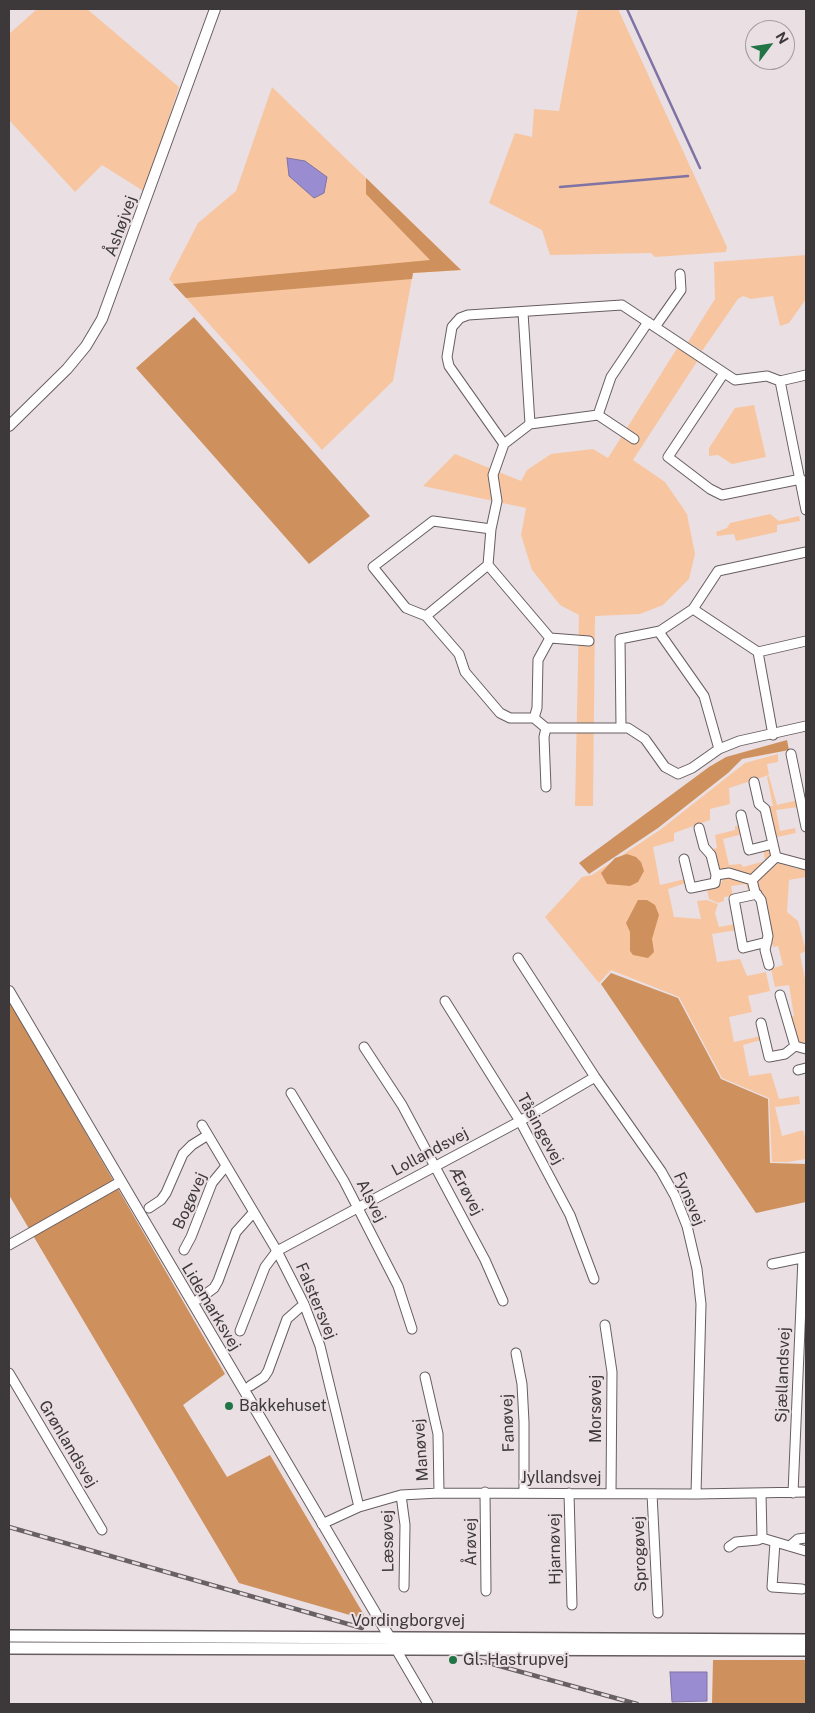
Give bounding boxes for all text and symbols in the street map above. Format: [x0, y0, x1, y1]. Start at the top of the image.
north arrow [745, 20, 795, 70]
text: N [772, 29, 792, 47]
street label: Åshøjvej [101, 193, 141, 259]
street label: Tåsingevej [513, 1090, 567, 1168]
street label: Lollandsvej [388, 1124, 472, 1180]
street label: Ærøvej [445, 1163, 487, 1219]
street label: Fynsvej [669, 1169, 709, 1229]
street label: Bogøvej [169, 1170, 211, 1232]
street label: Alsvej [352, 1176, 390, 1226]
street label: Lidemarksvej [177, 1260, 245, 1354]
street label: Falstersvej [291, 1260, 341, 1342]
street label: Sjællandsvej [772, 1327, 794, 1423]
street label: Morsøvej [586, 1375, 606, 1443]
street label: Fanøvej [497, 1394, 519, 1452]
place label: Bakkehuset [239, 1396, 327, 1416]
street label: Grønlandsvej [35, 1397, 101, 1491]
marker: Bakkehuset [223, 1400, 235, 1412]
street label: Manøvej [409, 1418, 433, 1482]
street label: Jyllandsvej [520, 1468, 602, 1488]
street label: Læsøvej [378, 1510, 398, 1572]
street label: Hjarnøvej [545, 1513, 565, 1585]
street label: Sprogøvej [629, 1516, 651, 1592]
street label: Årøvej [461, 1518, 481, 1566]
street label: Vordingborgvej [351, 1611, 465, 1631]
place label: Gl. Hastrupvej [463, 1650, 568, 1670]
marker: Gl. Hastrupvej [447, 1654, 459, 1666]

